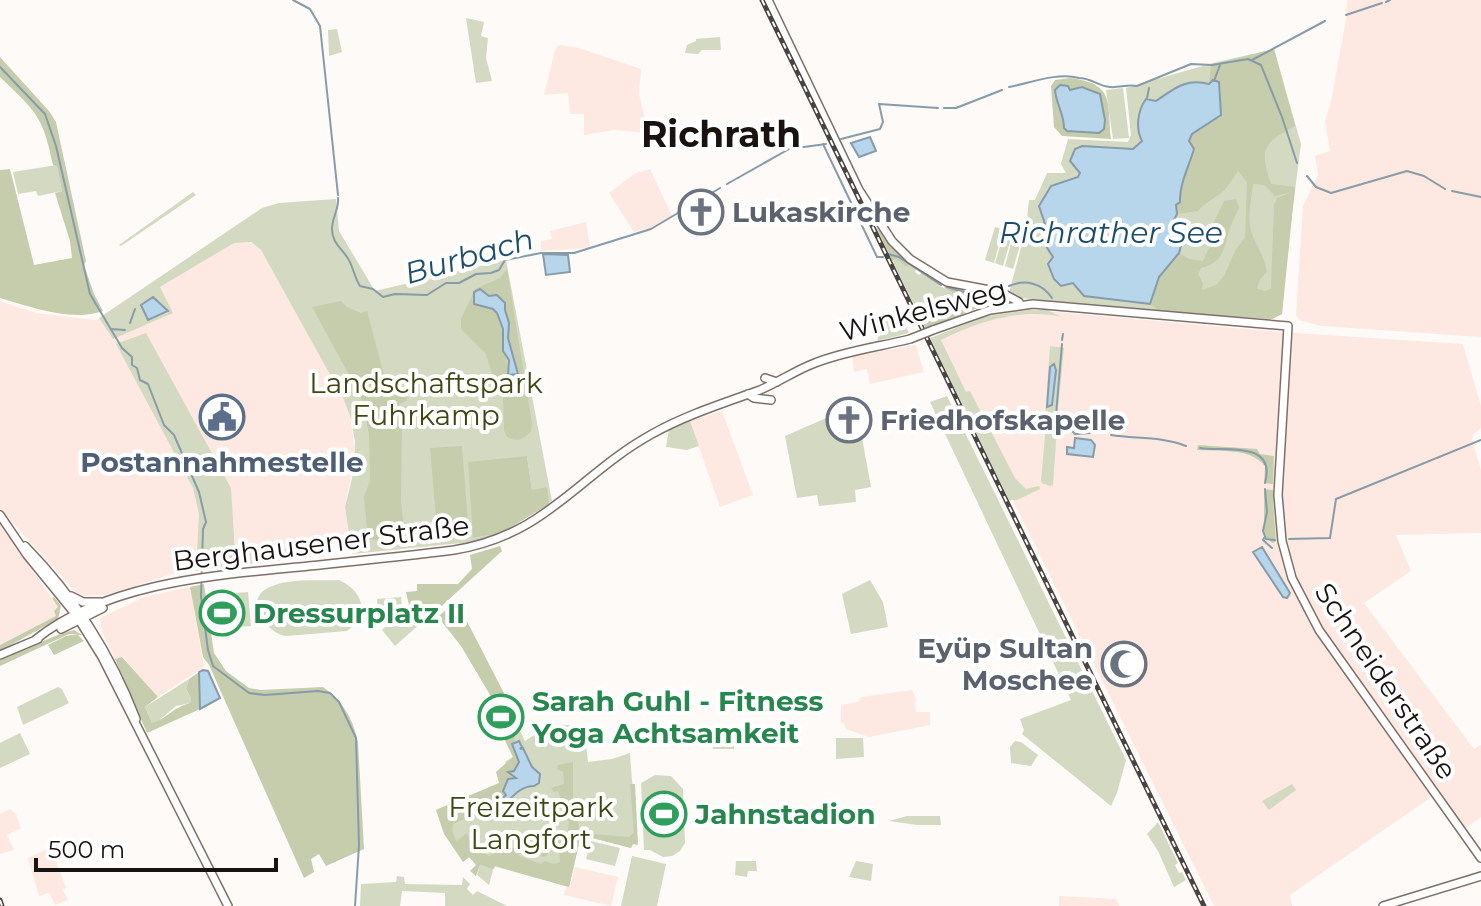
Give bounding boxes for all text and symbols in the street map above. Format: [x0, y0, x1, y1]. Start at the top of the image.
district label: Richrath [641, 112, 801, 156]
church icon: Lukaskirche [677, 188, 725, 236]
place label: Lukaskirche [732, 195, 910, 229]
water label: Richrather See [999, 214, 1223, 251]
water label: Burbach [400, 220, 538, 292]
street label: Winkelsweg [836, 271, 1010, 349]
park label: Landschaftspark Fuhrkamp [309, 366, 543, 432]
public building icon: Postannahmestelle [198, 393, 246, 441]
church icon: Friedhofskapelle [825, 396, 873, 444]
place label: Friedhofskapelle [880, 403, 1125, 437]
place label: Postannahmestelle [80, 445, 364, 479]
street label: Berghausener Straße [171, 508, 471, 578]
street label: Schneiderstraße [1308, 576, 1464, 786]
sports icon: Dressurplatz II [198, 589, 246, 637]
place label: Dressurplatz II [253, 596, 465, 630]
place label: Eyüp Sultan Moschee [917, 631, 1093, 697]
mosque icon: Eyüp Sultan Moschee [1100, 640, 1148, 688]
place label: Sarah Guhl - Fitness Yoga Achtsamkeit [531, 684, 823, 750]
sports icon: Sarah Guhl - Fitness Yoga Achtsamkeit [477, 693, 525, 741]
park label: Freizeitpark Langfort [448, 790, 614, 856]
sports icon: Jahnstadion [640, 790, 688, 838]
place label: Jahnstadion [694, 797, 876, 831]
scale bar [36, 822, 276, 872]
text: 500 m [48, 835, 125, 864]

